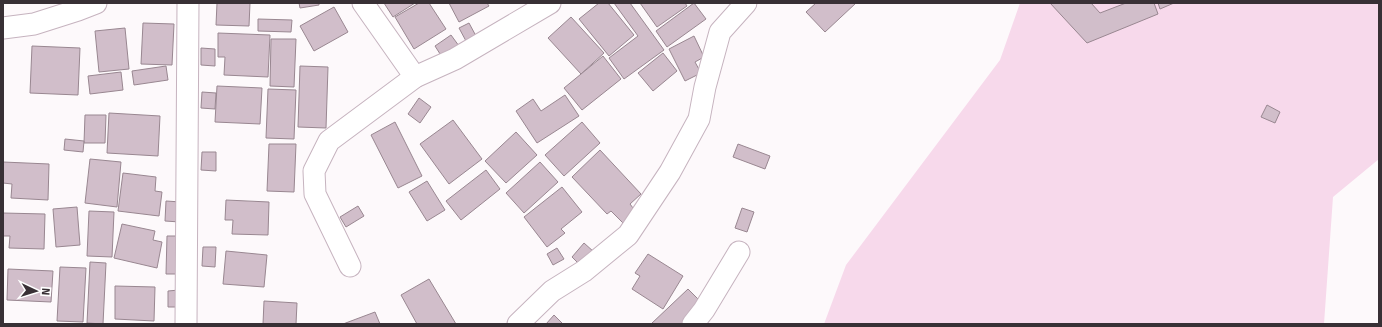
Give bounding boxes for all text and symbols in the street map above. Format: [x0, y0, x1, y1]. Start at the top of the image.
north arrow [16, 271, 56, 311]
text: N [39, 288, 52, 296]

